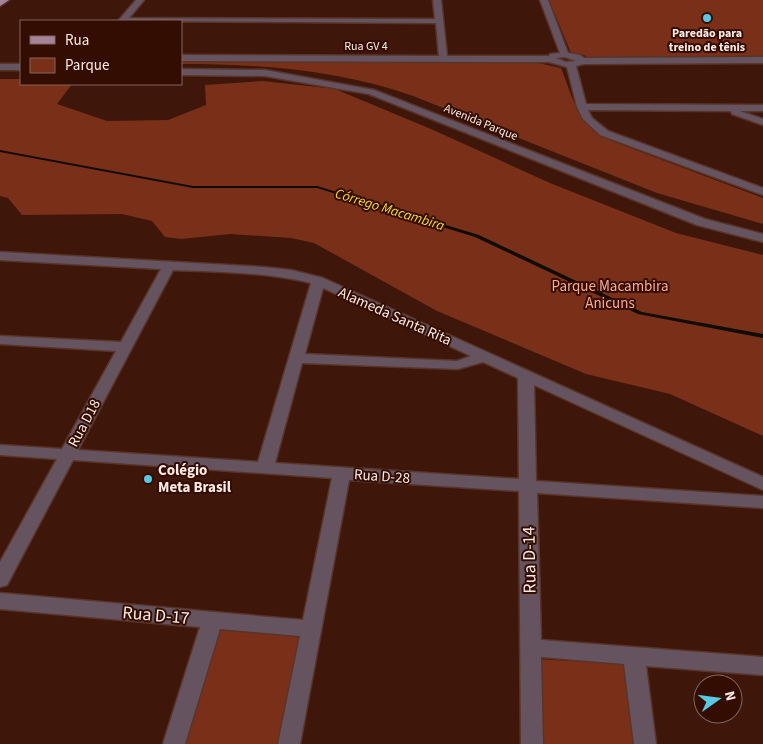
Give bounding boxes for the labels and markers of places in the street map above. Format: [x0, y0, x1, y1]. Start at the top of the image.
marker: Paredão para treino de tênis [701, 12, 713, 24]
place label: Paredão para treino de tênis [669, 25, 745, 56]
place label: Colégio Meta Brasil [158, 460, 232, 498]
marker: Colégio Meta Brasil [142, 473, 154, 485]

